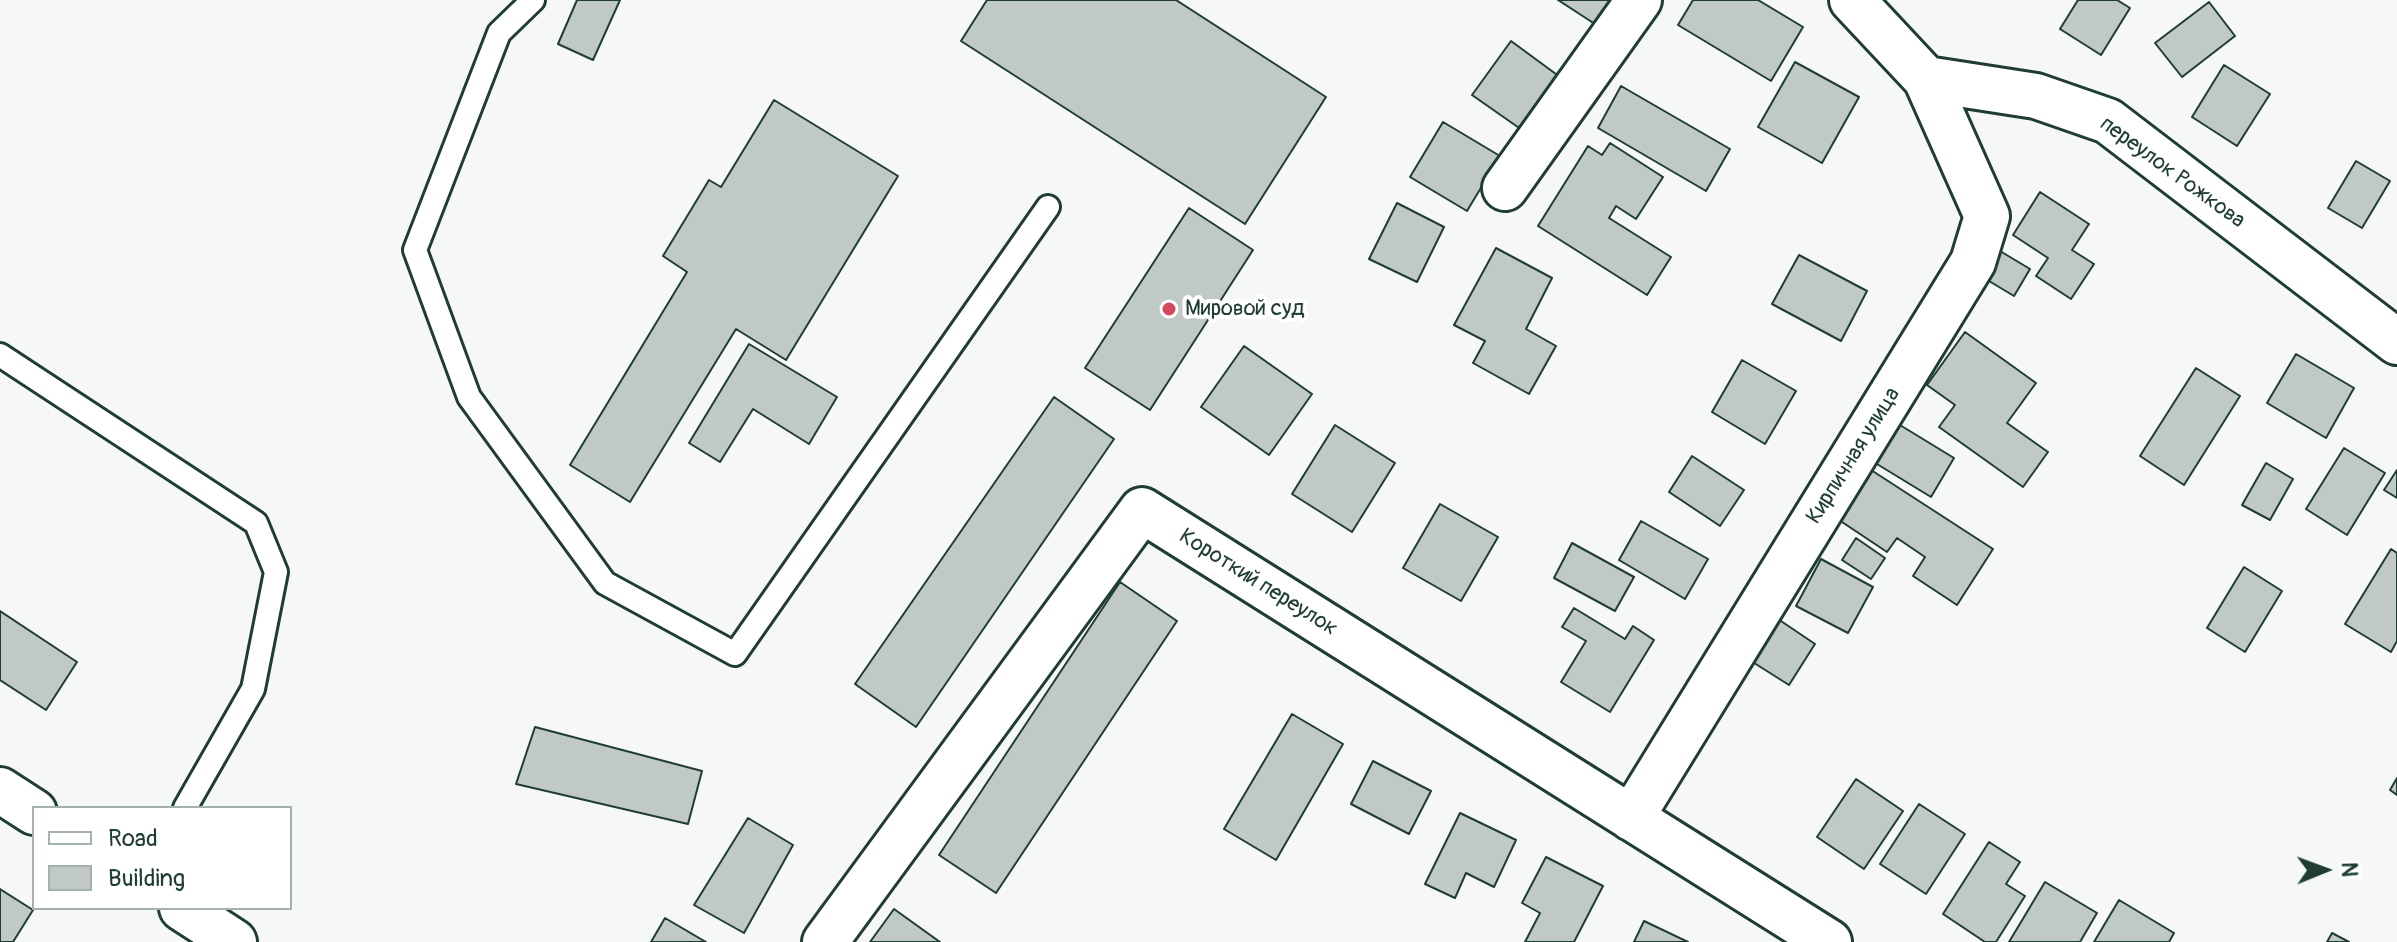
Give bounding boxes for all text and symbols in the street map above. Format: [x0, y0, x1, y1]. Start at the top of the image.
street label: переулок Рожкова [2094, 111, 2250, 235]
place label: Мировой суд [1185, 296, 1305, 322]
marker: Мировой суд [1160, 300, 1178, 318]
street label: Кирпичная улица [1801, 383, 1907, 529]
street label: Короткий переулок [1174, 524, 1342, 642]
legend [32, 806, 292, 910]
text: Road [108, 824, 158, 853]
north arrow [2285, 830, 2365, 910]
text: N [2335, 862, 2363, 877]
text: Building [108, 864, 185, 893]

